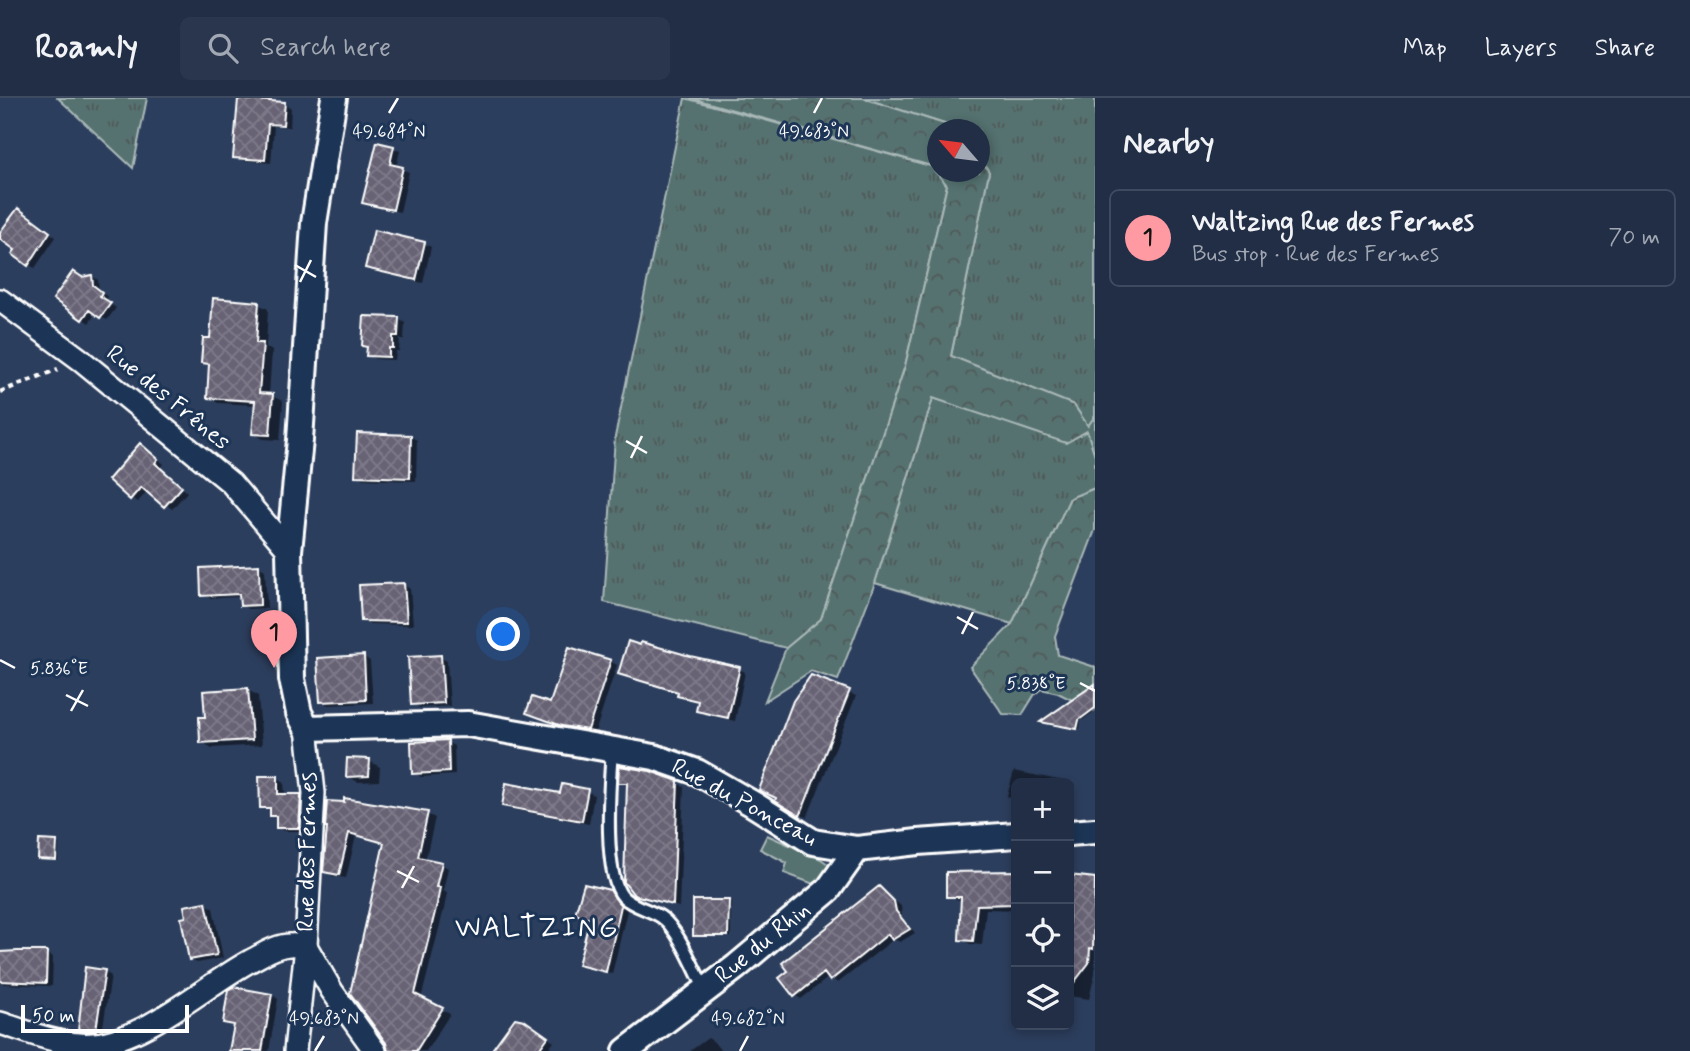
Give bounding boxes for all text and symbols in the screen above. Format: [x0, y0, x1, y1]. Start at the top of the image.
search box [180, 17, 670, 80]
text: Roamly [35, 26, 138, 70]
icon: search [204, 29, 242, 67]
text: Search here [260, 31, 391, 65]
text: Map [1403, 33, 1447, 64]
text: Layers [1485, 33, 1557, 64]
text: Share [1595, 33, 1655, 64]
north arrow [927, 119, 990, 182]
text: 49.684°N [352, 120, 426, 144]
text: 49.683°N [779, 120, 849, 144]
text: Nearby [1123, 124, 1214, 163]
text: Waltzing Rue des Fermes [1192, 206, 1474, 240]
text: 1 [1143, 223, 1153, 253]
text: 70 m [1608, 223, 1660, 253]
text: Bus stop · Rue des Fermes [1192, 240, 1439, 270]
street label: Rue des Frênes [99, 338, 237, 458]
pin: 1 [251, 610, 297, 668]
your location [486, 617, 520, 651]
text: 5.836°E [30, 657, 88, 681]
text: 5.838°E [1006, 672, 1066, 696]
street label: Rue du Ponceau [666, 752, 822, 854]
street label: Rue des Fermes [291, 772, 325, 932]
map controls [1011, 778, 1074, 1030]
button: + [1011, 778, 1074, 841]
button: − [1011, 841, 1074, 904]
street label: Rue du Rhin [709, 895, 817, 991]
button: locate [1011, 904, 1074, 967]
district label: WALTZING [455, 910, 619, 947]
button: layers [1011, 967, 1074, 1030]
scale bar [21, 1002, 189, 1034]
text: 50 m [32, 1004, 75, 1029]
text: 49.683°N [289, 1007, 359, 1031]
text: 49.682°N [711, 1007, 785, 1031]

